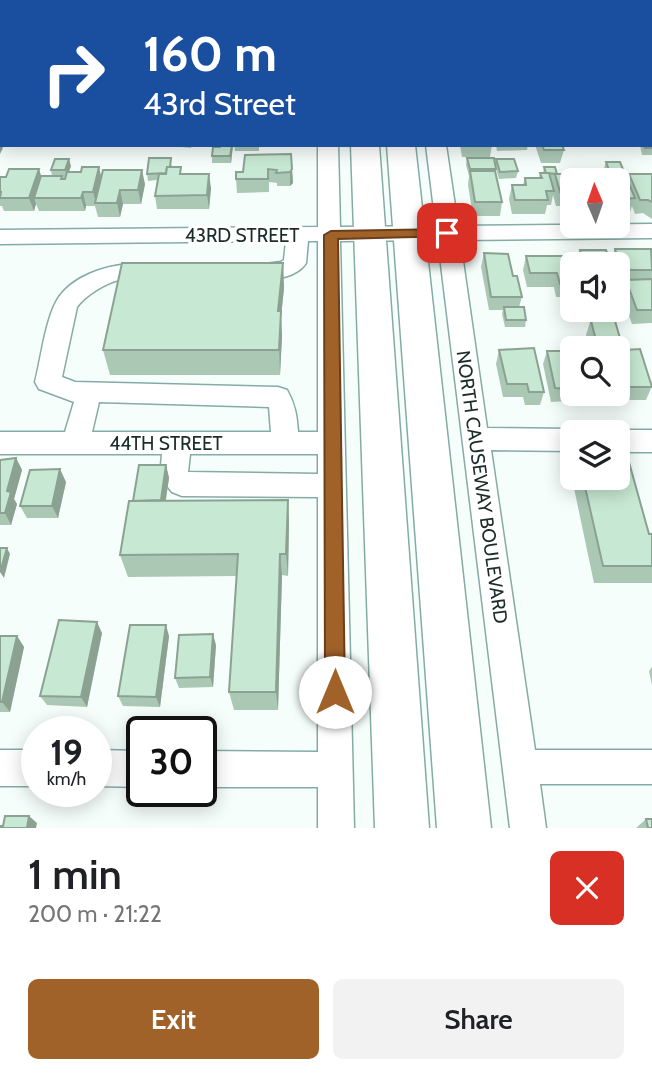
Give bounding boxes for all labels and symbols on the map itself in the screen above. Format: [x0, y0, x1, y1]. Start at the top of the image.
north arrow [560, 168, 630, 238]
pin [417, 203, 477, 263]
street label: 43RD STREET [185, 224, 299, 247]
street label: NORTH CAUSEWAY BOULEVARD [451, 349, 513, 625]
street label: 44TH STREET [109, 432, 223, 455]
position arrow [298, 655, 372, 729]
speed limit sign: 30 [126, 716, 217, 807]

